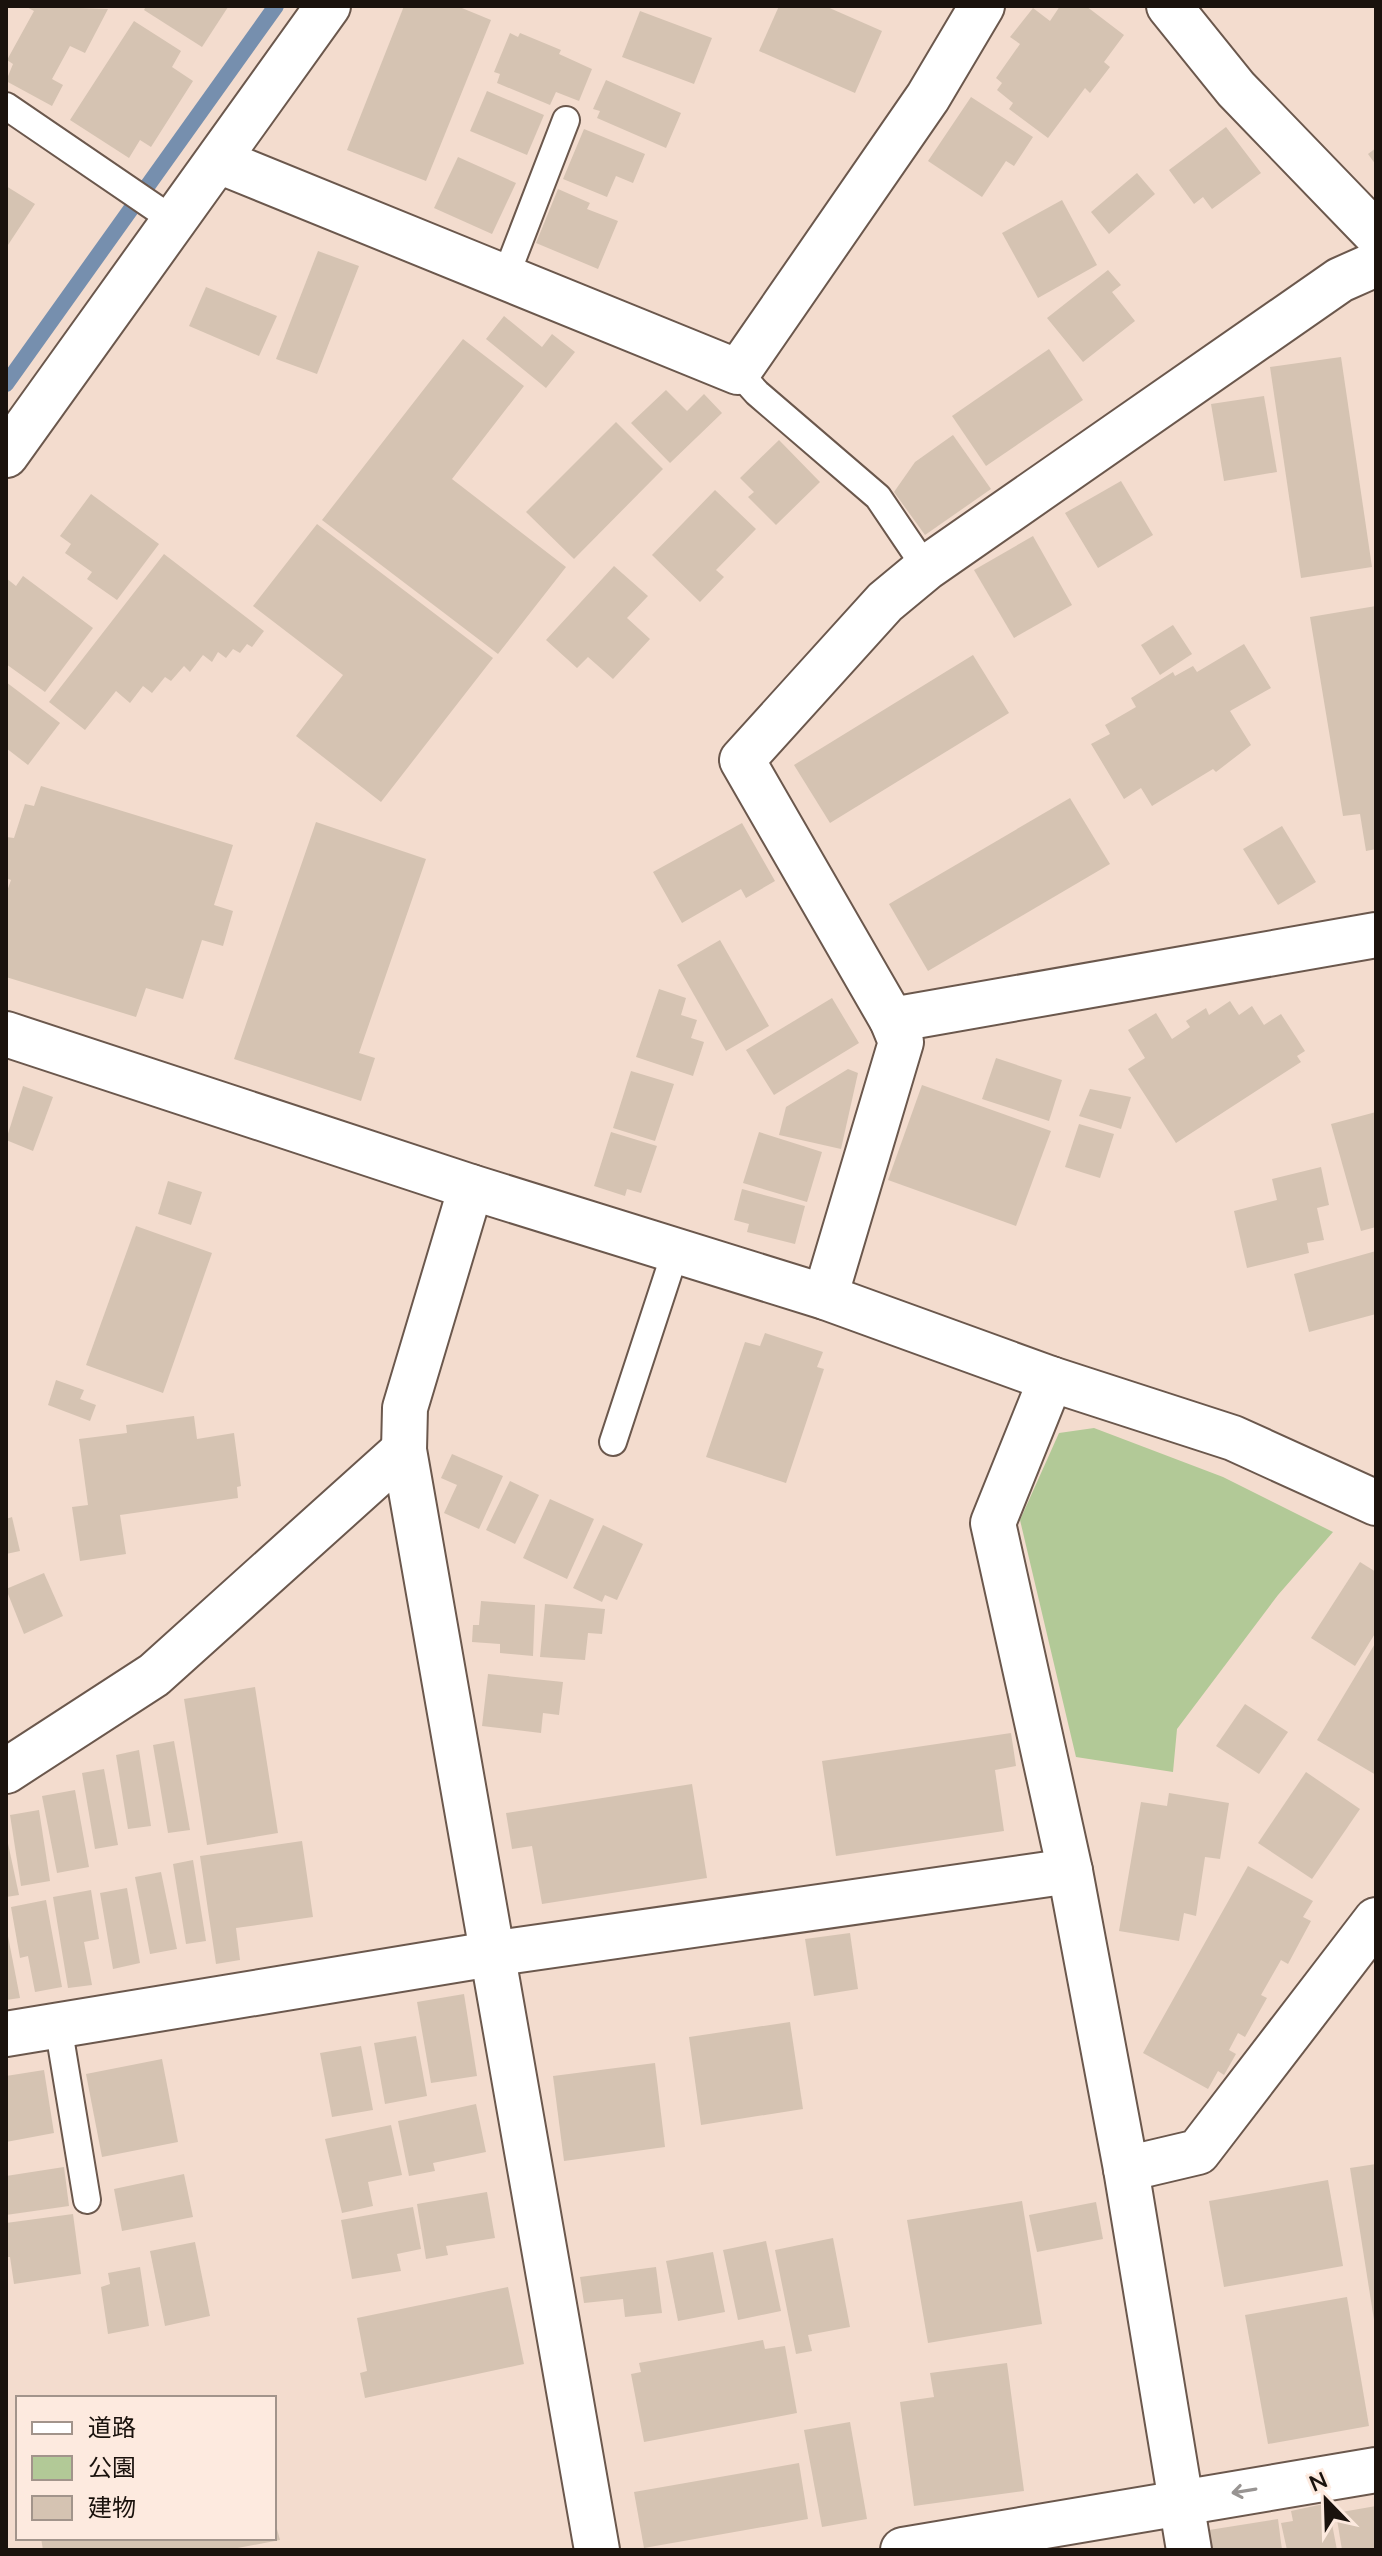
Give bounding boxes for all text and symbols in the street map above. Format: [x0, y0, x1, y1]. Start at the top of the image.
legend [16, 2396, 276, 2540]
text: 道路 [88, 2412, 136, 2441]
text: 公園 [88, 2452, 136, 2481]
north arrow [1286, 2460, 1366, 2540]
text: N [1305, 2465, 1331, 2497]
one-way arrow [1232, 2485, 1257, 2500]
text: 建物 [88, 2492, 136, 2521]

